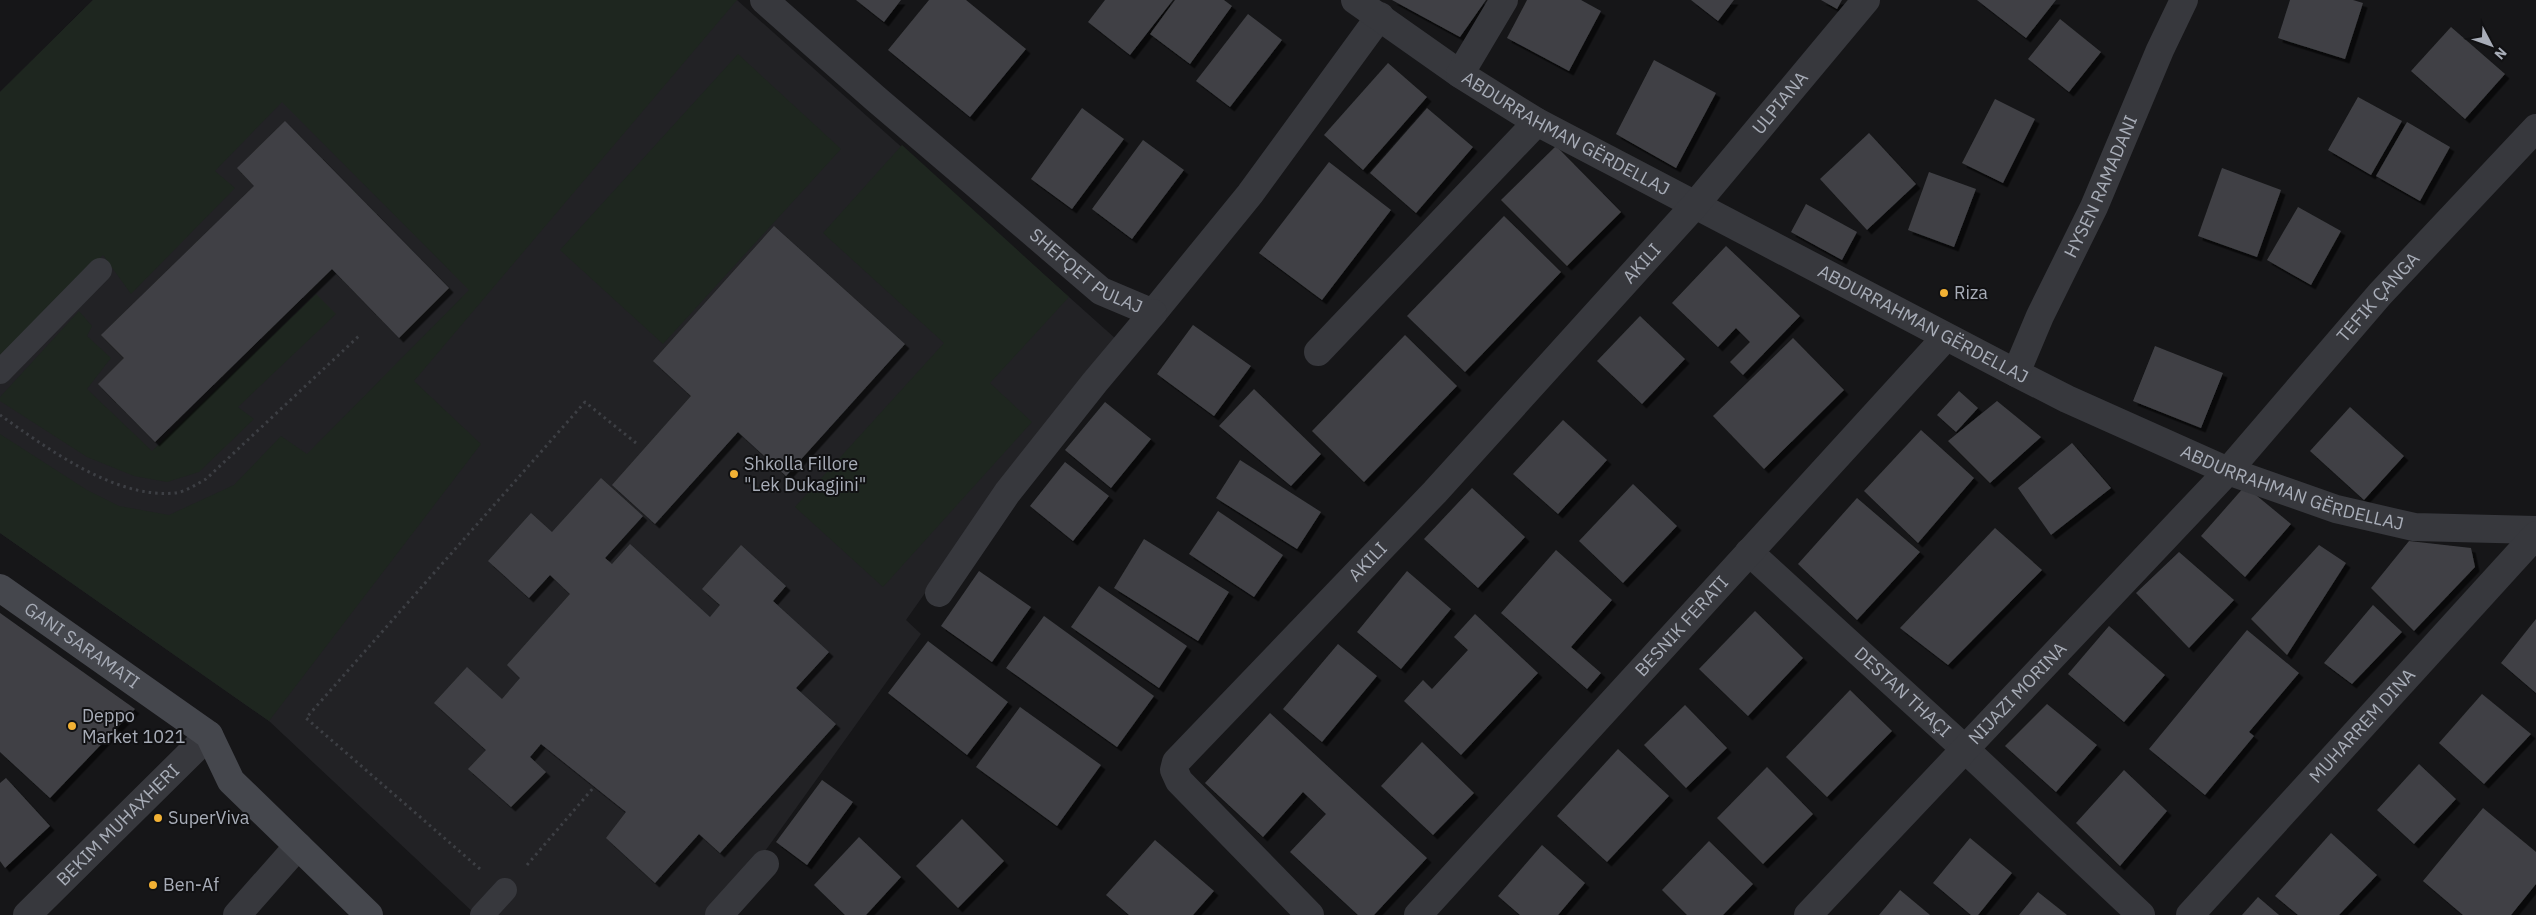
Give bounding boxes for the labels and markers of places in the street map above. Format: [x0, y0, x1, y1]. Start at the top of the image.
place label: Riza [1954, 281, 1988, 304]
marker: Riza [1938, 287, 1950, 299]
place label: Shkolla Fillore "Lek Dukagjini" [744, 452, 866, 496]
marker: Shkolla Fillore "Lek Dukagjini" [728, 468, 740, 480]
place label: Deppo Market 1021 [82, 704, 186, 748]
marker: Deppo Market 1021 [66, 720, 78, 732]
place label: SuperViva [168, 806, 250, 829]
marker: SuperViva [152, 812, 164, 824]
place label: Ben-Af [163, 873, 219, 896]
marker: Ben-Af [147, 879, 159, 891]

